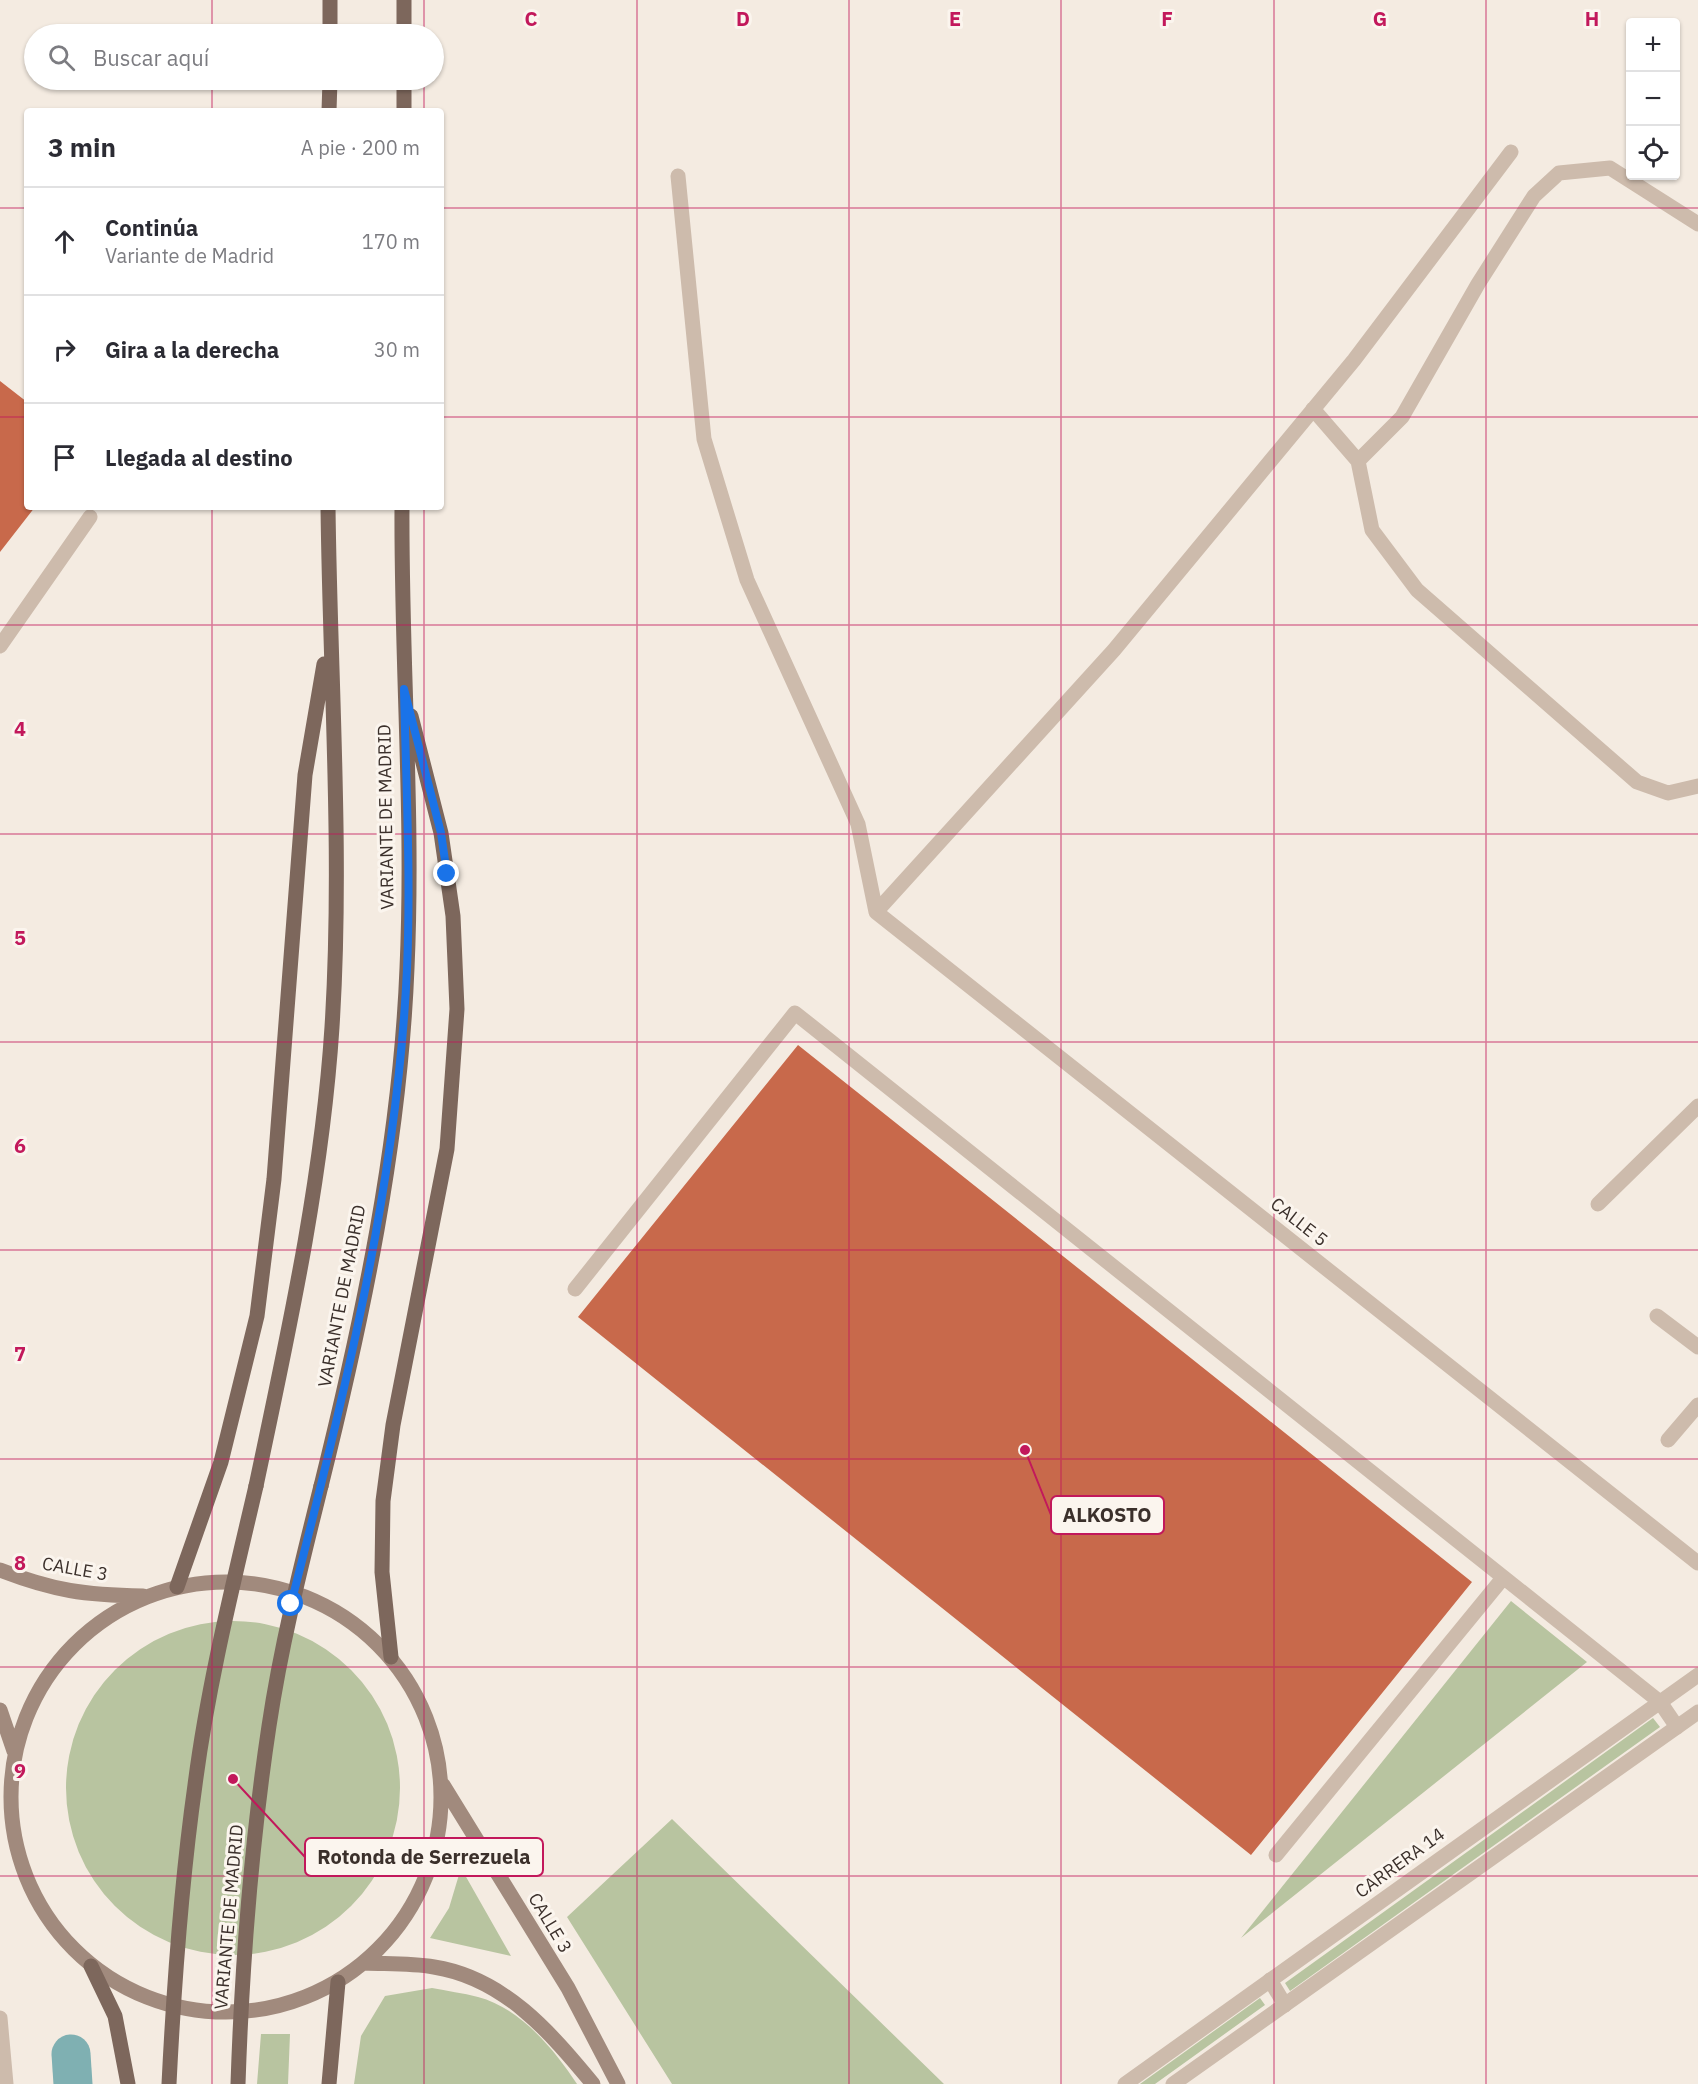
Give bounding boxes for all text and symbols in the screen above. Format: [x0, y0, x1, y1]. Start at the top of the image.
text: C [524, 5, 538, 32]
text: D [736, 5, 750, 32]
text: E [949, 5, 961, 32]
text: F [1161, 5, 1173, 32]
text: G [1373, 5, 1387, 32]
text: H [1585, 5, 1599, 32]
map controls [1626, 18, 1680, 180]
button: + [1626, 18, 1680, 72]
search box [24, 24, 444, 90]
icon: search [45, 41, 78, 74]
text: Buscar aquí [93, 43, 209, 72]
button: − [1626, 72, 1680, 126]
button: locate [1626, 126, 1680, 180]
text: 3 min [48, 130, 116, 164]
text: A pie · 200 m [301, 134, 420, 161]
text: Continúa [105, 213, 198, 242]
icon: ahead [48, 225, 81, 258]
text: 170 m [362, 228, 420, 255]
text: Variante de Madrid [105, 242, 274, 269]
icon: right [48, 333, 81, 366]
text: Gira a la derecha [105, 335, 279, 364]
text: 30 m [374, 336, 420, 363]
icon: arrive [48, 441, 81, 474]
text: Llegada al destino [105, 443, 293, 472]
text: 4 [14, 715, 26, 742]
street label: VARIANTE DE MADRID [372, 724, 399, 910]
route end [433, 860, 459, 886]
text: 5 [14, 924, 26, 951]
text: 6 [14, 1132, 26, 1159]
street label: CALLE 5 [1266, 1192, 1333, 1251]
street label: VARIANTE DE MADRID [313, 1203, 371, 1389]
text: 7 [14, 1340, 26, 1367]
callout: ALKOSTO [1051, 1496, 1164, 1534]
text: ALKOSTO [1062, 1501, 1152, 1528]
text: 8 [14, 1549, 26, 1576]
street label: CALLE 3 [40, 1551, 110, 1586]
route start [277, 1590, 303, 1616]
text: 9 [14, 1757, 26, 1784]
street label: CARRERA 14 [1350, 1822, 1449, 1903]
street label: VARIANTE DE MADRID [209, 1823, 248, 2010]
callout: Rotonda de Serrezuela [305, 1838, 543, 1876]
text: Rotonda de Serrezuela [317, 1843, 531, 1870]
street label: CALLE 3 [523, 1888, 577, 1957]

